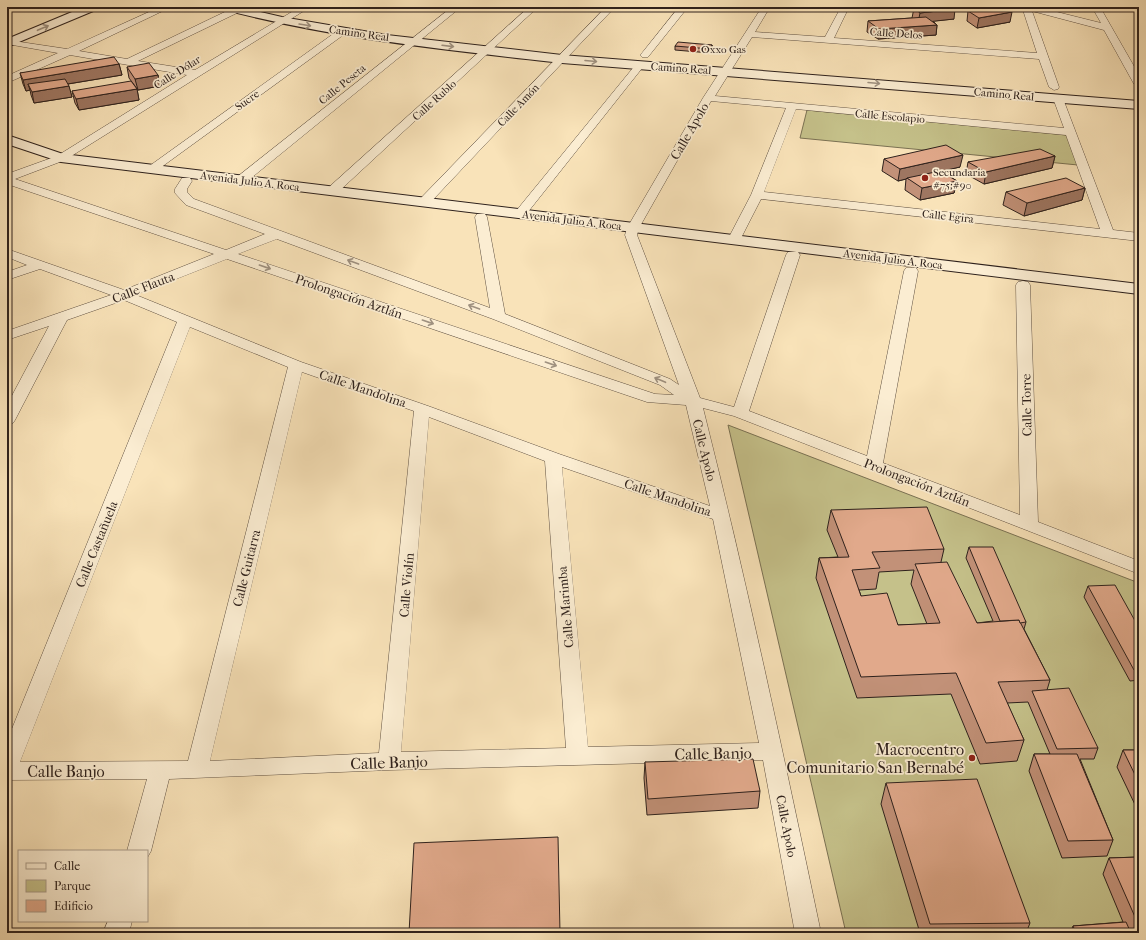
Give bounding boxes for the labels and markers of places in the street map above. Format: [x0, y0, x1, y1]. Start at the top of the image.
place label: Oxxo Gas [701, 43, 746, 56]
marker: Oxxo Gas [688, 44, 698, 54]
place label: Secundaria #75;#90 [933, 166, 987, 192]
marker: Secundaria #75;#90 [920, 173, 930, 183]
place label: Macrocentro Comunitario San Bernabé [787, 740, 964, 777]
marker: Macrocentro Comunitario San Bernabé [967, 753, 977, 763]

